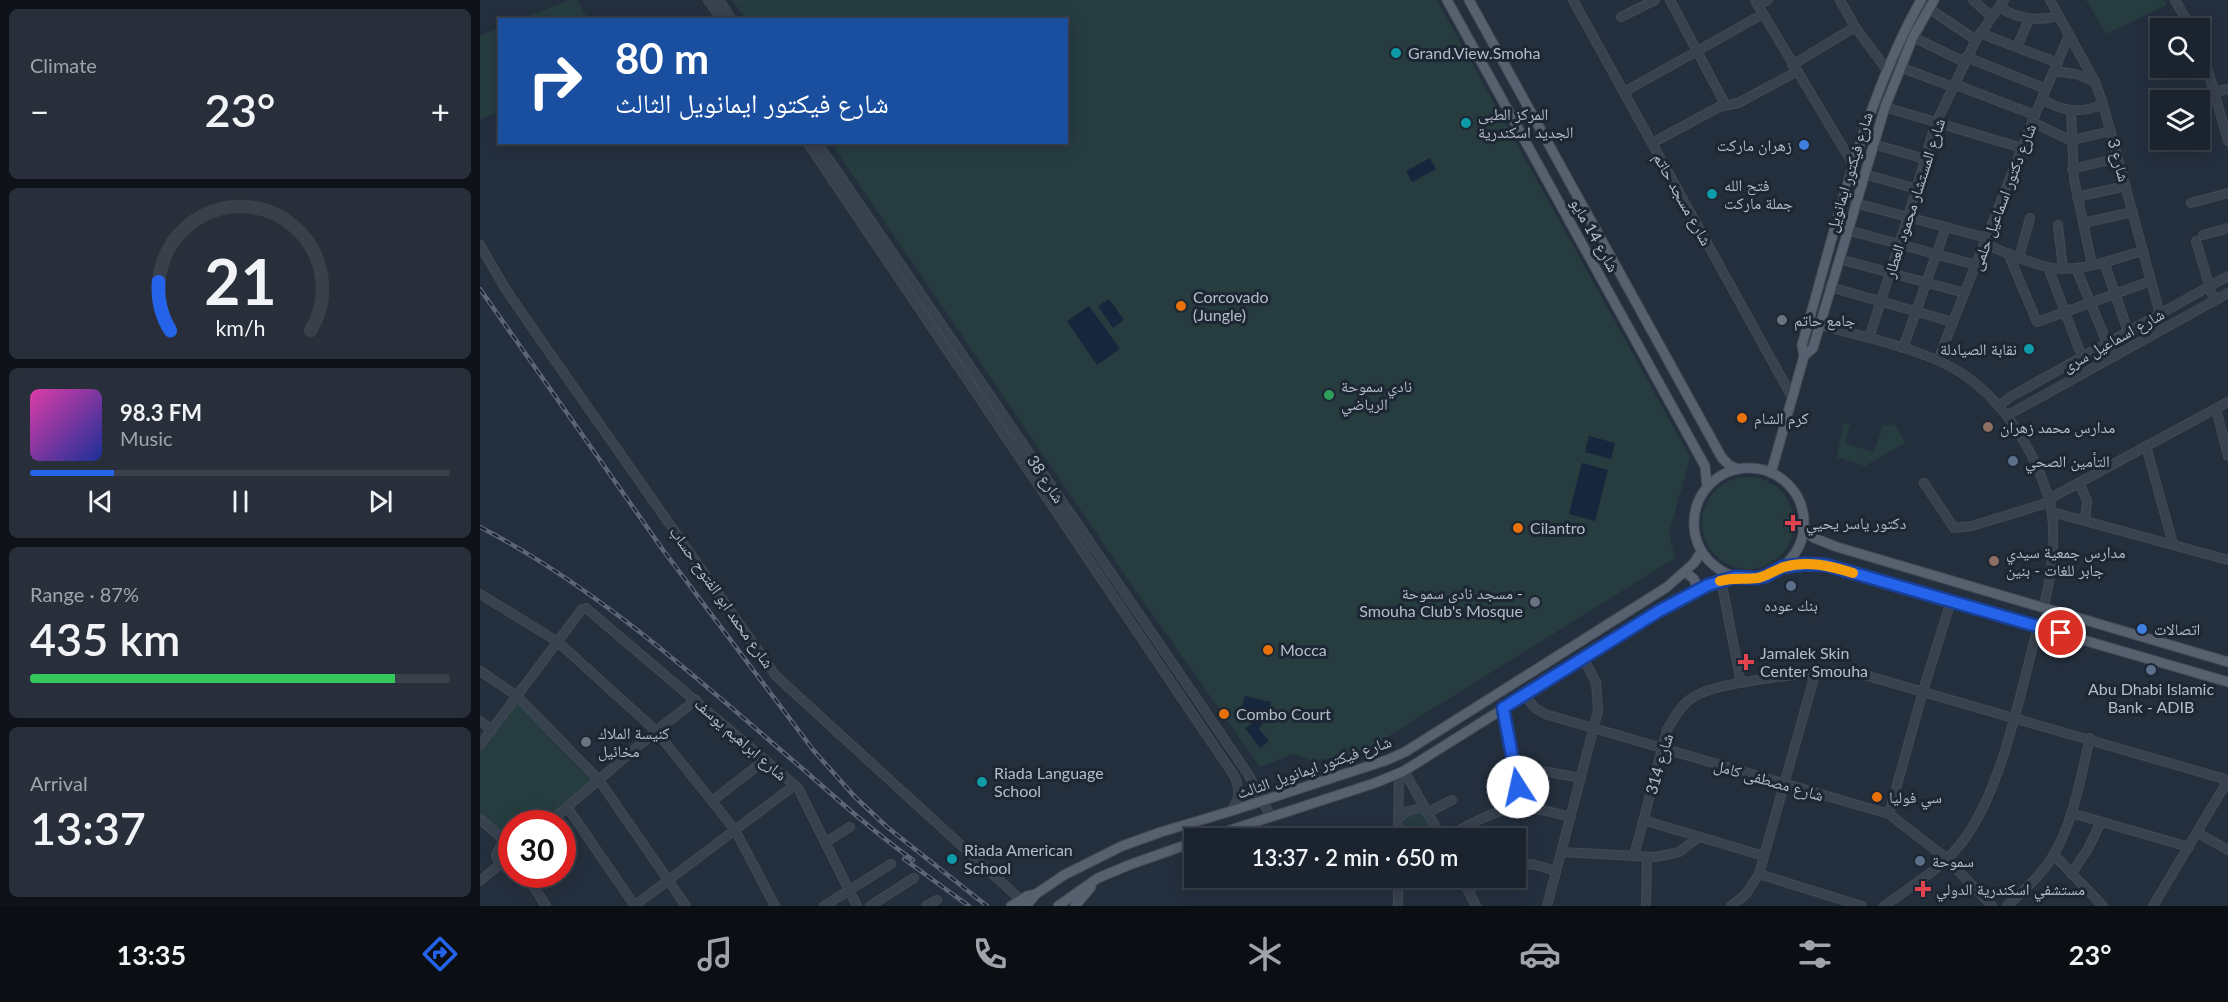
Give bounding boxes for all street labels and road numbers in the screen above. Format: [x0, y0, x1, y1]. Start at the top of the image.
street label: شارع فيكتور ايمانويل [1821, 109, 1878, 235]
street label: شارع المستشار محمود العطار [1878, 116, 1950, 282]
street label: شارع دكتور اسماعيل حلمى [1966, 121, 2041, 273]
street label: شارع 3 [2103, 136, 2134, 184]
street label: شارع مسجد حاتم [1648, 149, 1717, 249]
street label: شارع 14 مايو [1566, 195, 1624, 276]
street label: شارع اسماعيل سرى [2058, 304, 2168, 377]
street label: شارع 38 [1022, 451, 1069, 507]
street label: شارع محمد ابو الفتوح حساب [665, 522, 779, 672]
street label: شارع ابراهيم يوسف [690, 693, 791, 785]
street label: شارع فيكتور ايمانويل الثالث [1234, 731, 1394, 804]
street label: شارع 314 [1641, 731, 1678, 797]
street label: شارع مصطفى كامل [1712, 755, 1826, 806]

